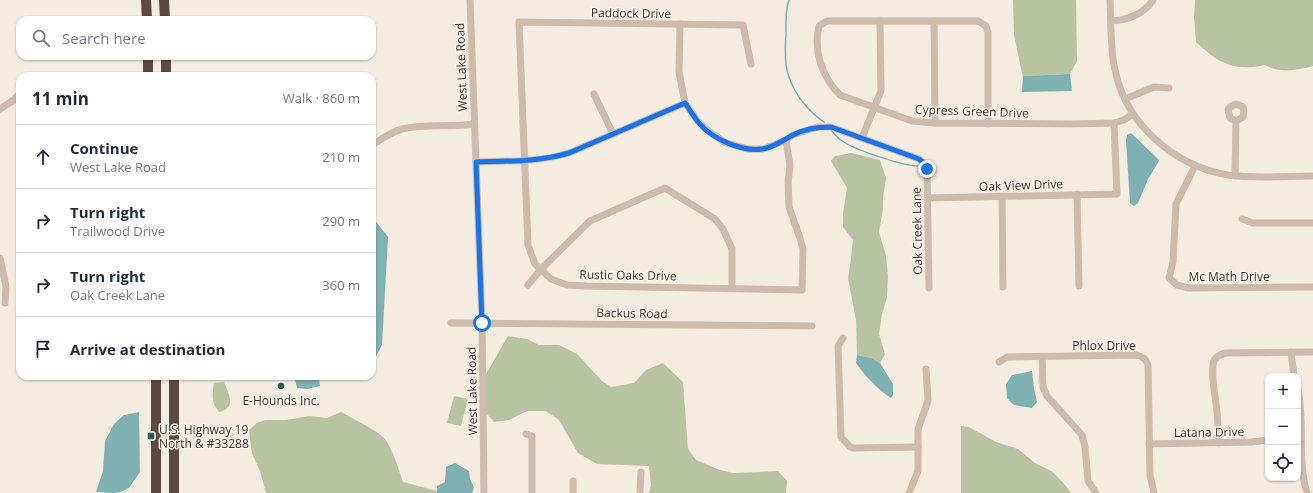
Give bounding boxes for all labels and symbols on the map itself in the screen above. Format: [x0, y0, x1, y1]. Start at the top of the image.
street label: Paddock Drive [591, 4, 672, 22]
street label: West Lake Road [451, 22, 471, 112]
street label: Cypress Green Drive [915, 101, 1030, 121]
route end [918, 160, 936, 178]
street label: Oak View Drive [979, 175, 1064, 195]
street label: Oak Creek Lane [908, 187, 926, 275]
street label: Rustic Oaks Drive [579, 266, 677, 284]
street label: Mc Math Drive [1188, 268, 1270, 285]
street label: Backus Road [596, 304, 668, 322]
route start [473, 314, 491, 332]
street label: Phlox Drive [1072, 337, 1136, 354]
street label: West Lake Road [463, 347, 481, 435]
marker: E-Hounds Inc. [276, 381, 286, 391]
place label: E-Hounds Inc. [242, 392, 320, 409]
place label: U.S. Highway 19 North & #33288 [159, 421, 249, 452]
street label: Latana Drive [1174, 423, 1245, 441]
marker: U.S. Highway 19 North & #33288 [146, 431, 156, 441]

